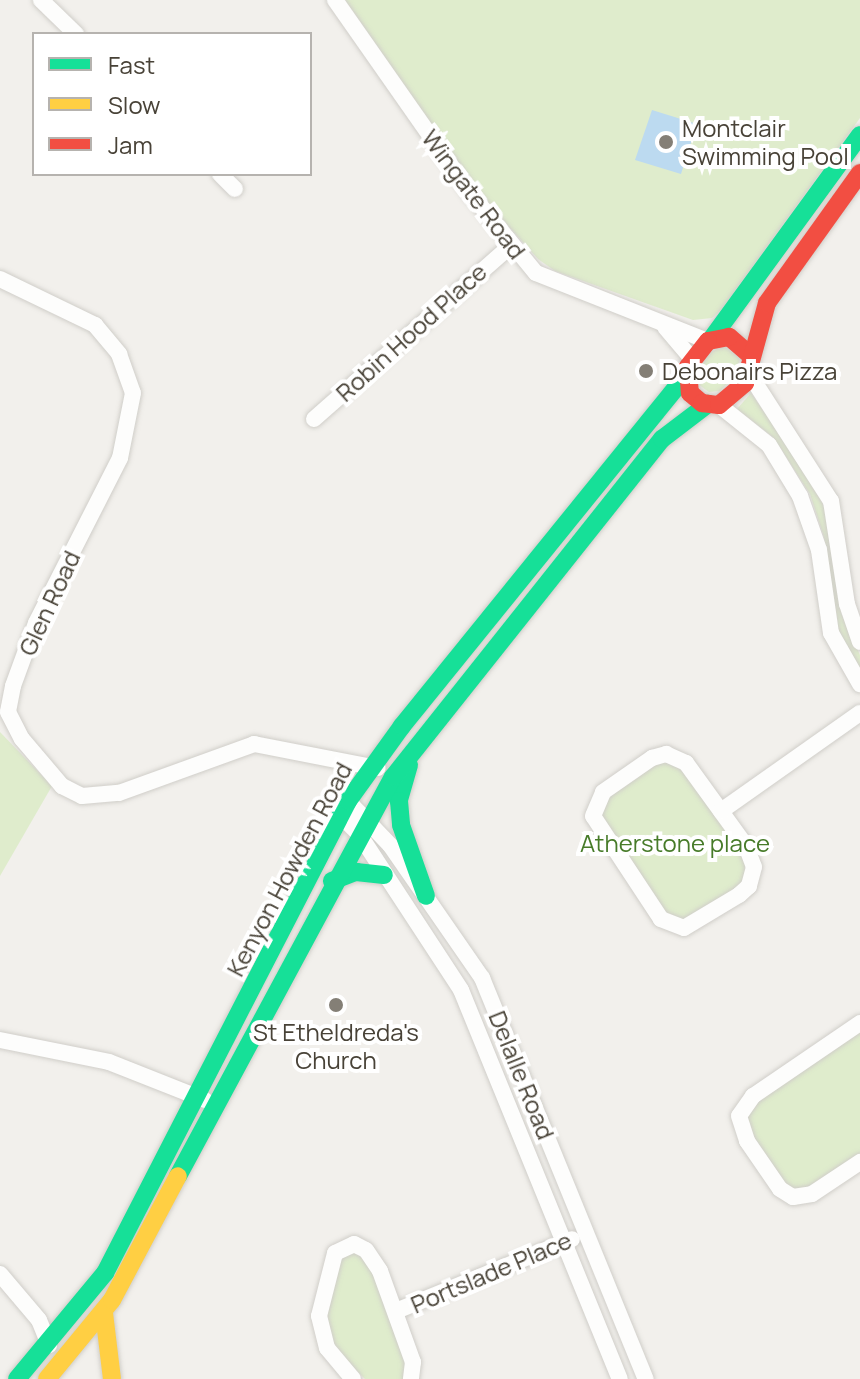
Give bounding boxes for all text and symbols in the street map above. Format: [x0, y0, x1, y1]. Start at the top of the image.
legend [32, 32, 312, 176]
text: Fast [108, 48, 155, 81]
text: Slow [108, 88, 161, 121]
place label: Montclair Swimming Pool [682, 114, 849, 170]
street label: Wingate Road [416, 124, 532, 264]
text: Jam [108, 128, 153, 161]
marker: Montclair Swimming Pool [657, 133, 675, 151]
street label: Robin Hood Place [330, 257, 492, 407]
place label: Debonairs Pizza [662, 357, 837, 385]
marker: Debonairs Pizza [637, 362, 655, 380]
street label: Glen Road [12, 546, 86, 660]
street label: Kenyon Howden Road [220, 757, 358, 981]
park label: Atherstone place [580, 829, 770, 857]
marker: St Etheldreda's Church [327, 996, 345, 1014]
street label: Delalle Road [483, 1007, 561, 1143]
place label: St Etheldreda's Church [253, 1018, 419, 1074]
street label: Portslade Place [406, 1225, 576, 1319]

